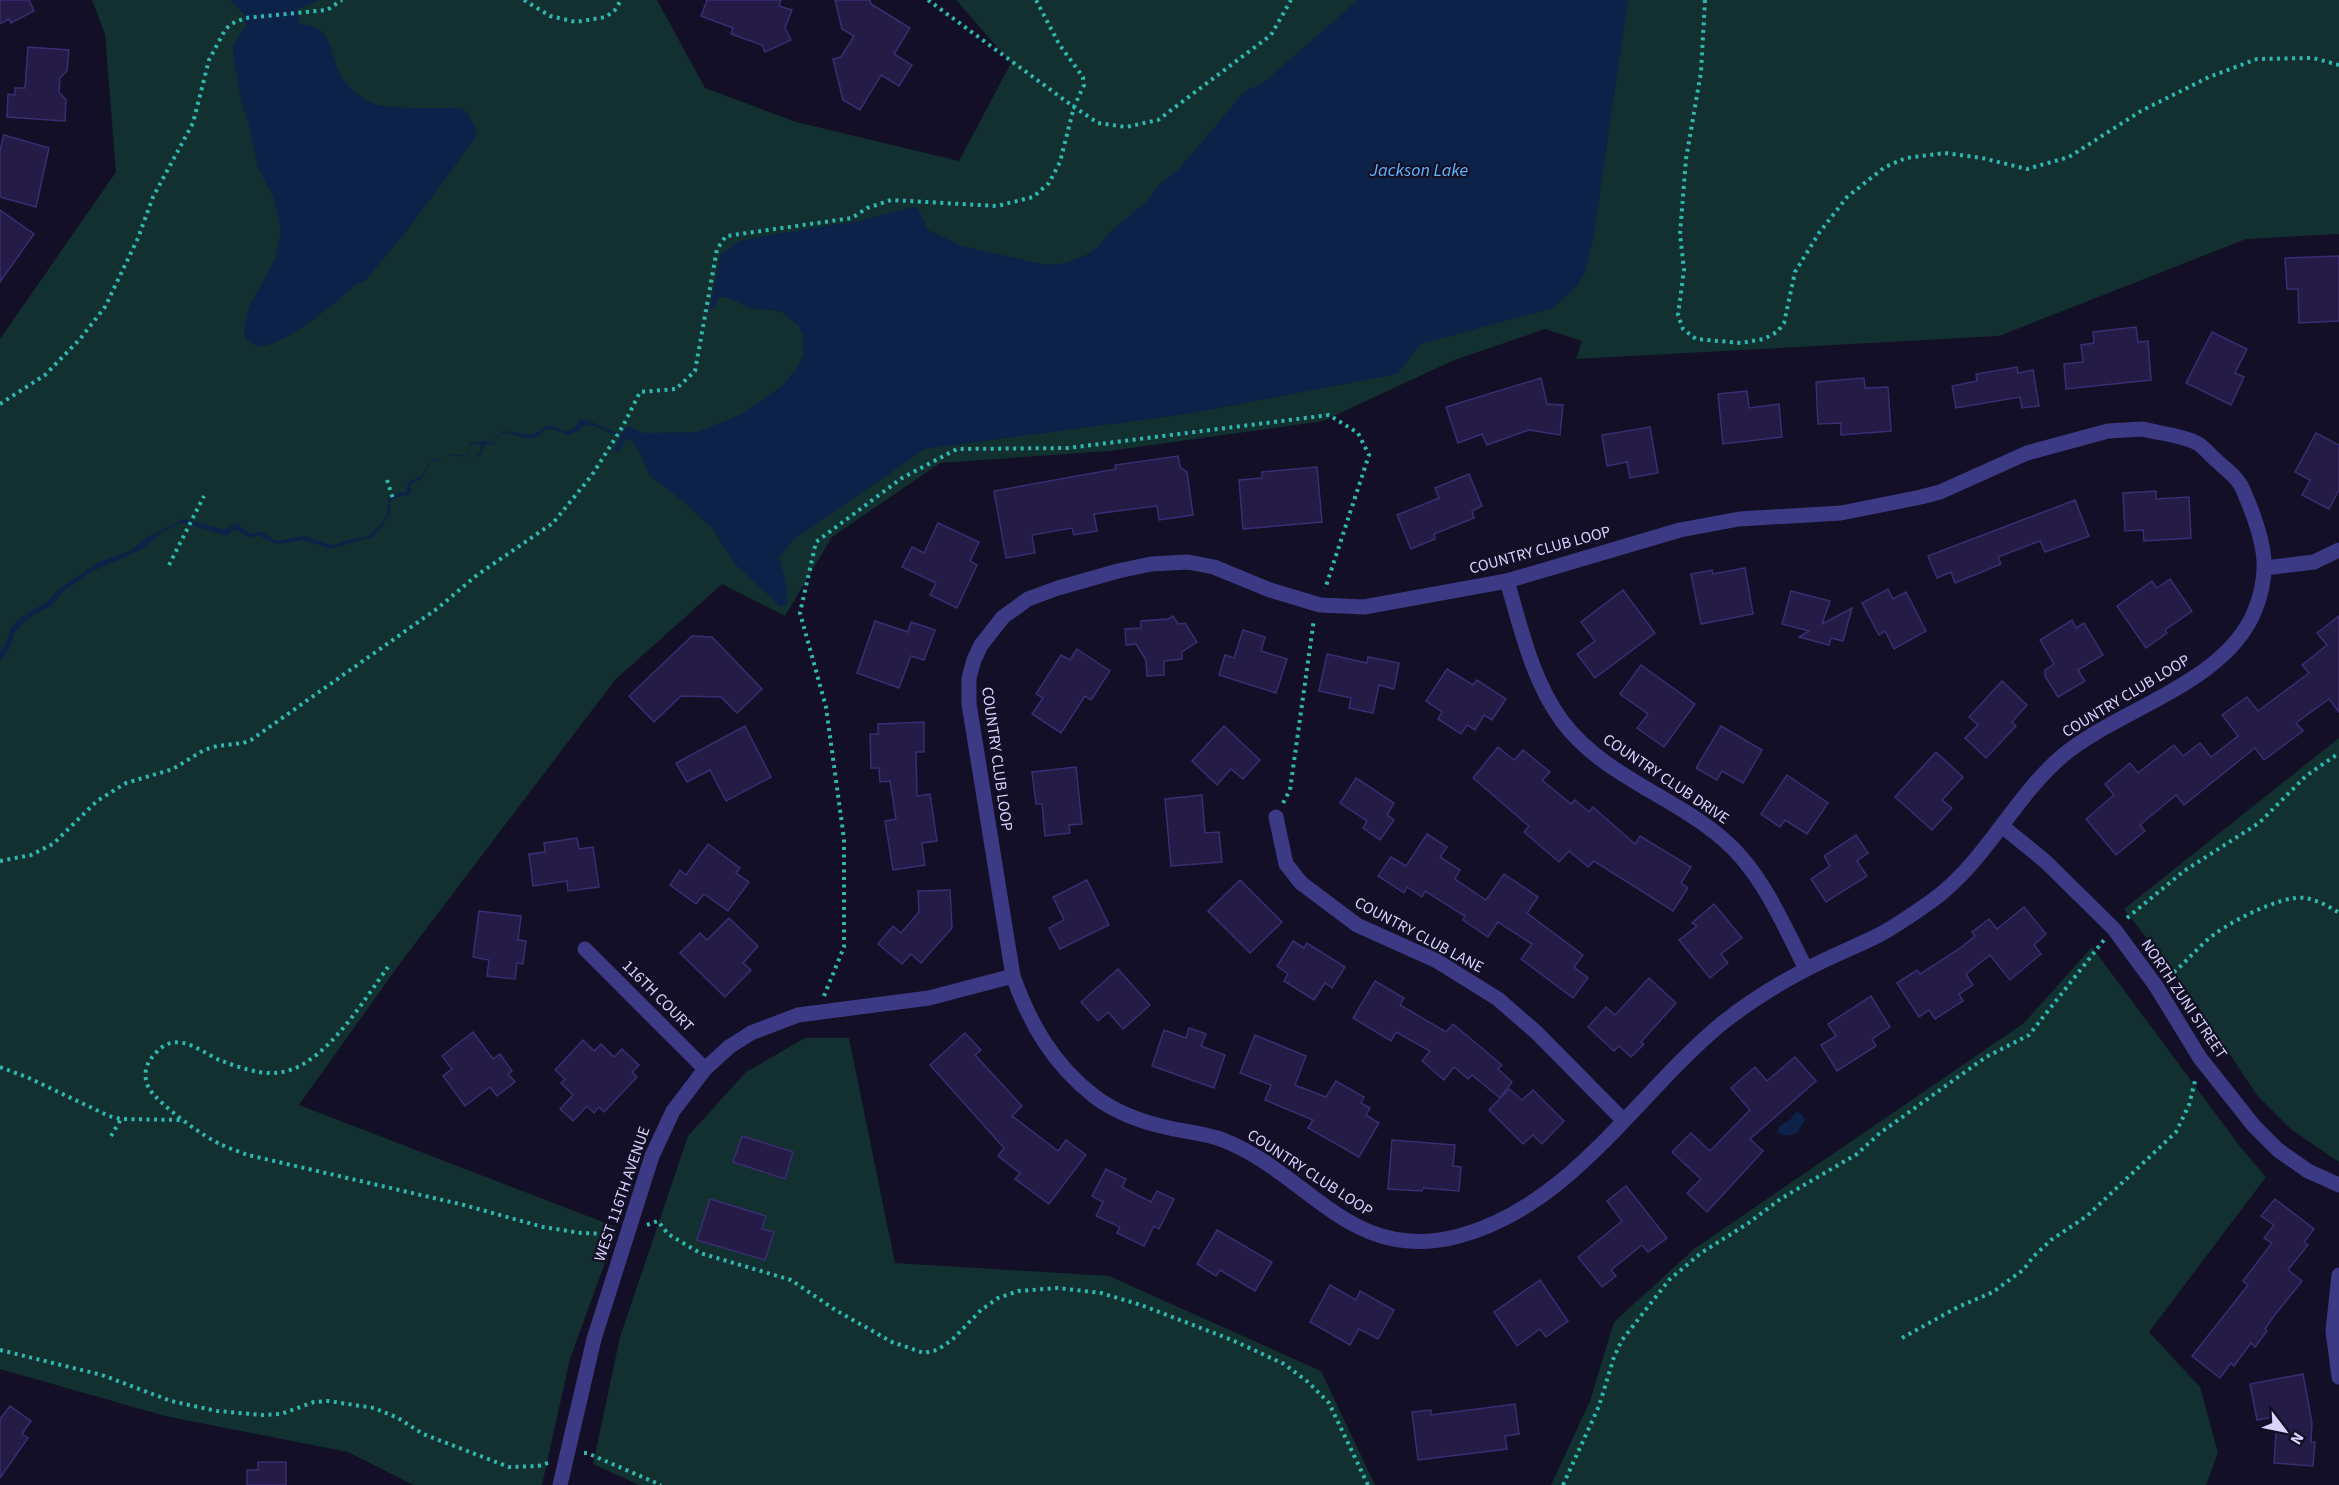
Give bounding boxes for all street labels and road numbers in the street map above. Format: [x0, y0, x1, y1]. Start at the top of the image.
street label: COUNTRY CLUB LOOP [1467, 521, 1613, 579]
street label: COUNTRY CLUB LOOP [2058, 649, 2194, 743]
street label: COUNTRY CLUB LOOP [976, 685, 1018, 833]
street label: COUNTRY CLUB DRIVE [1599, 729, 1733, 829]
street label: COUNTRY CLUB LANE [1351, 892, 1487, 978]
street label: NORTH ZUNI STREET [2136, 935, 2232, 1064]
street label: 116TH COURT [617, 955, 699, 1037]
street label: WEST 116TH AVENUE [589, 1124, 655, 1264]
street label: COUNTRY CLUB LOOP [1243, 1124, 1377, 1222]

